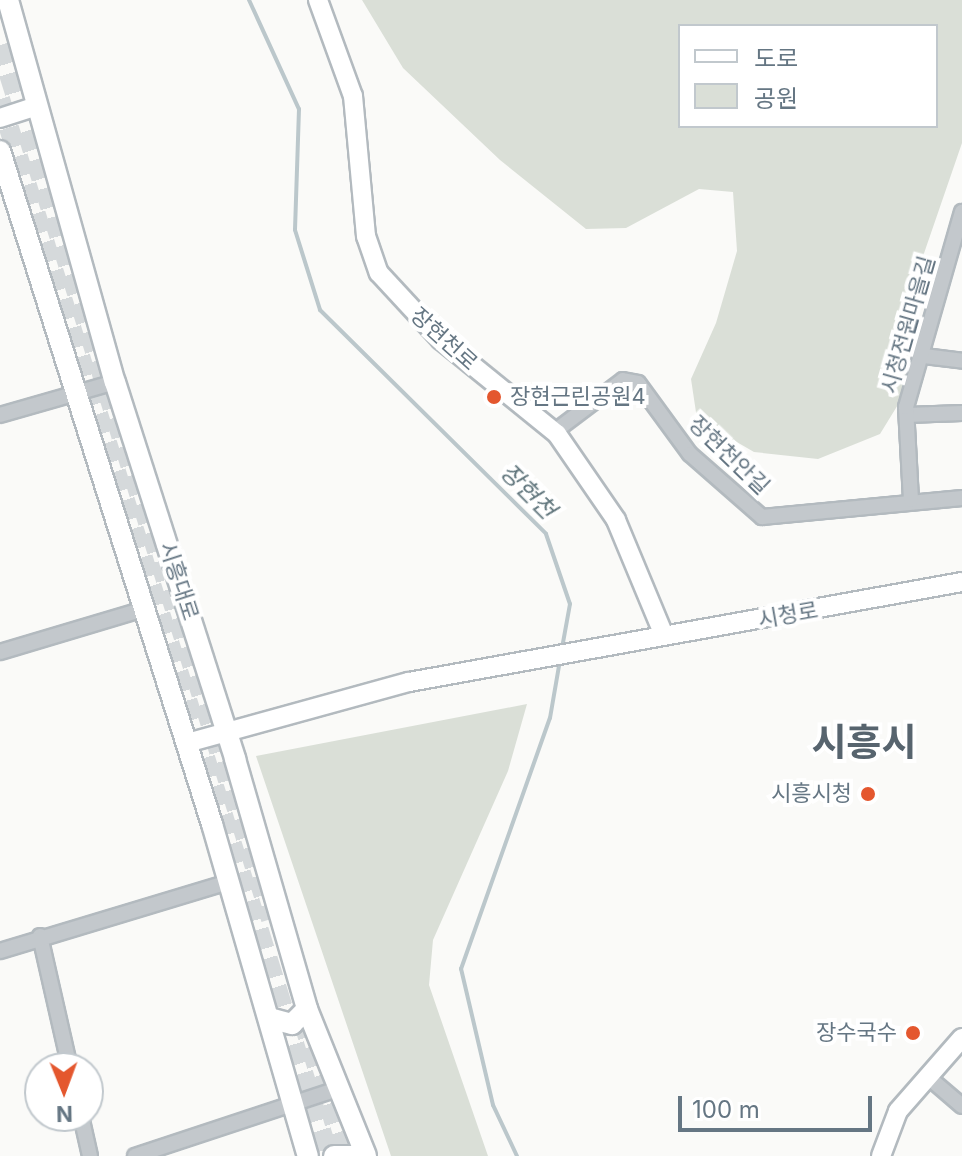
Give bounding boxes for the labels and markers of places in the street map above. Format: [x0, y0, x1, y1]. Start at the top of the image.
place label: 장현근린공원4 [510, 384, 646, 410]
marker: 장현근린공원4 [485, 388, 503, 406]
place label: 시흥시청 [771, 781, 852, 807]
marker: 시흥시청 [859, 785, 877, 803]
place label: 장수국수 [816, 1020, 897, 1046]
marker: 장수국수 [904, 1024, 922, 1042]

